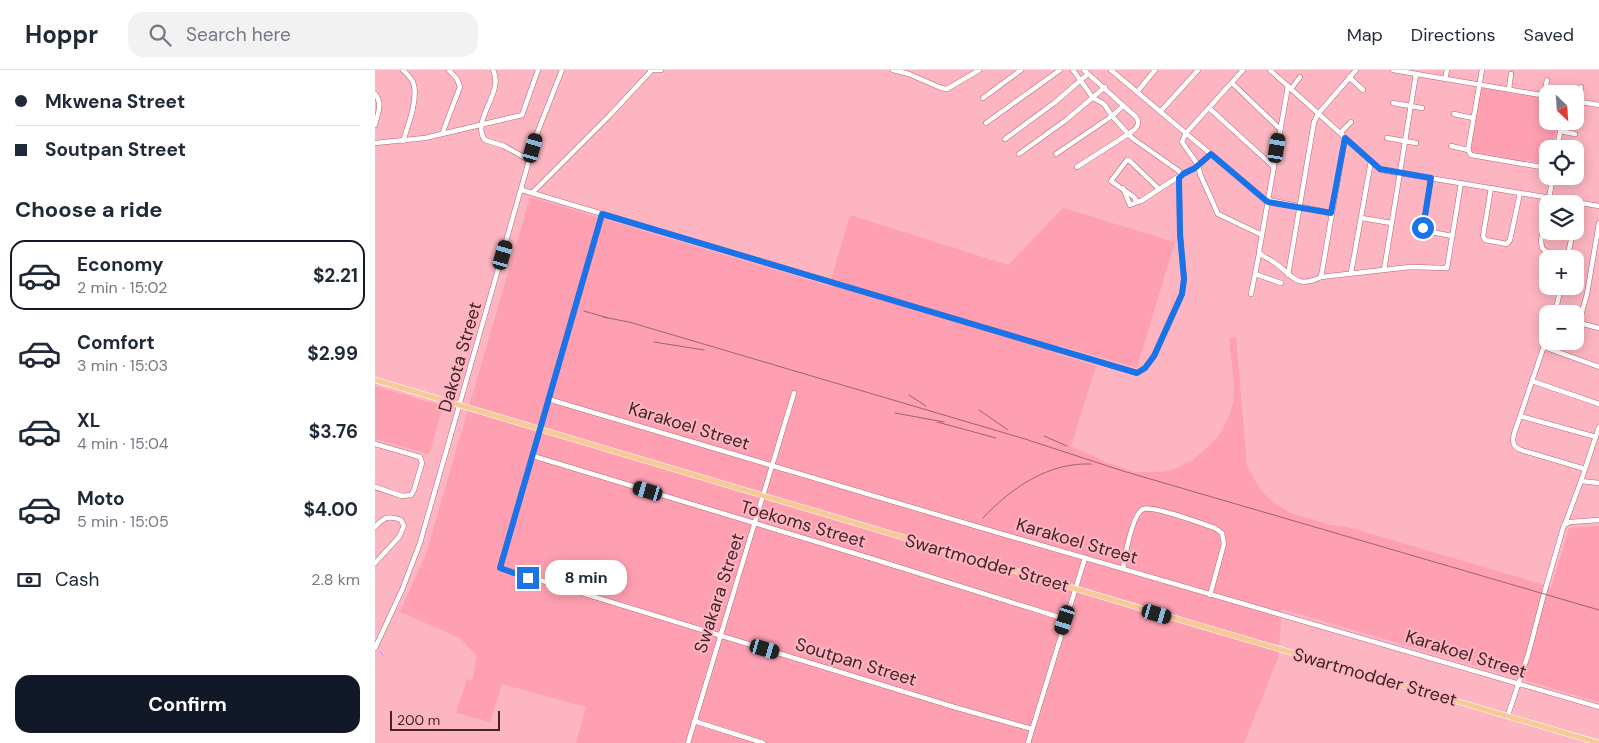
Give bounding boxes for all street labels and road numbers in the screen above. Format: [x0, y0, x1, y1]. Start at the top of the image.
street label: Dakota Street [433, 299, 487, 415]
street label: Karakoel Street [625, 396, 753, 456]
street label: Toekoms Street [738, 495, 868, 553]
street label: Karakoel Street [1013, 512, 1141, 570]
street label: Swartmodder Street [902, 528, 1072, 598]
street label: Swakara Street [688, 530, 750, 656]
street label: Karakoel Street [1402, 624, 1530, 684]
street label: Soutpan Street [792, 632, 920, 692]
street label: Swartmodder Street [1290, 642, 1460, 712]

